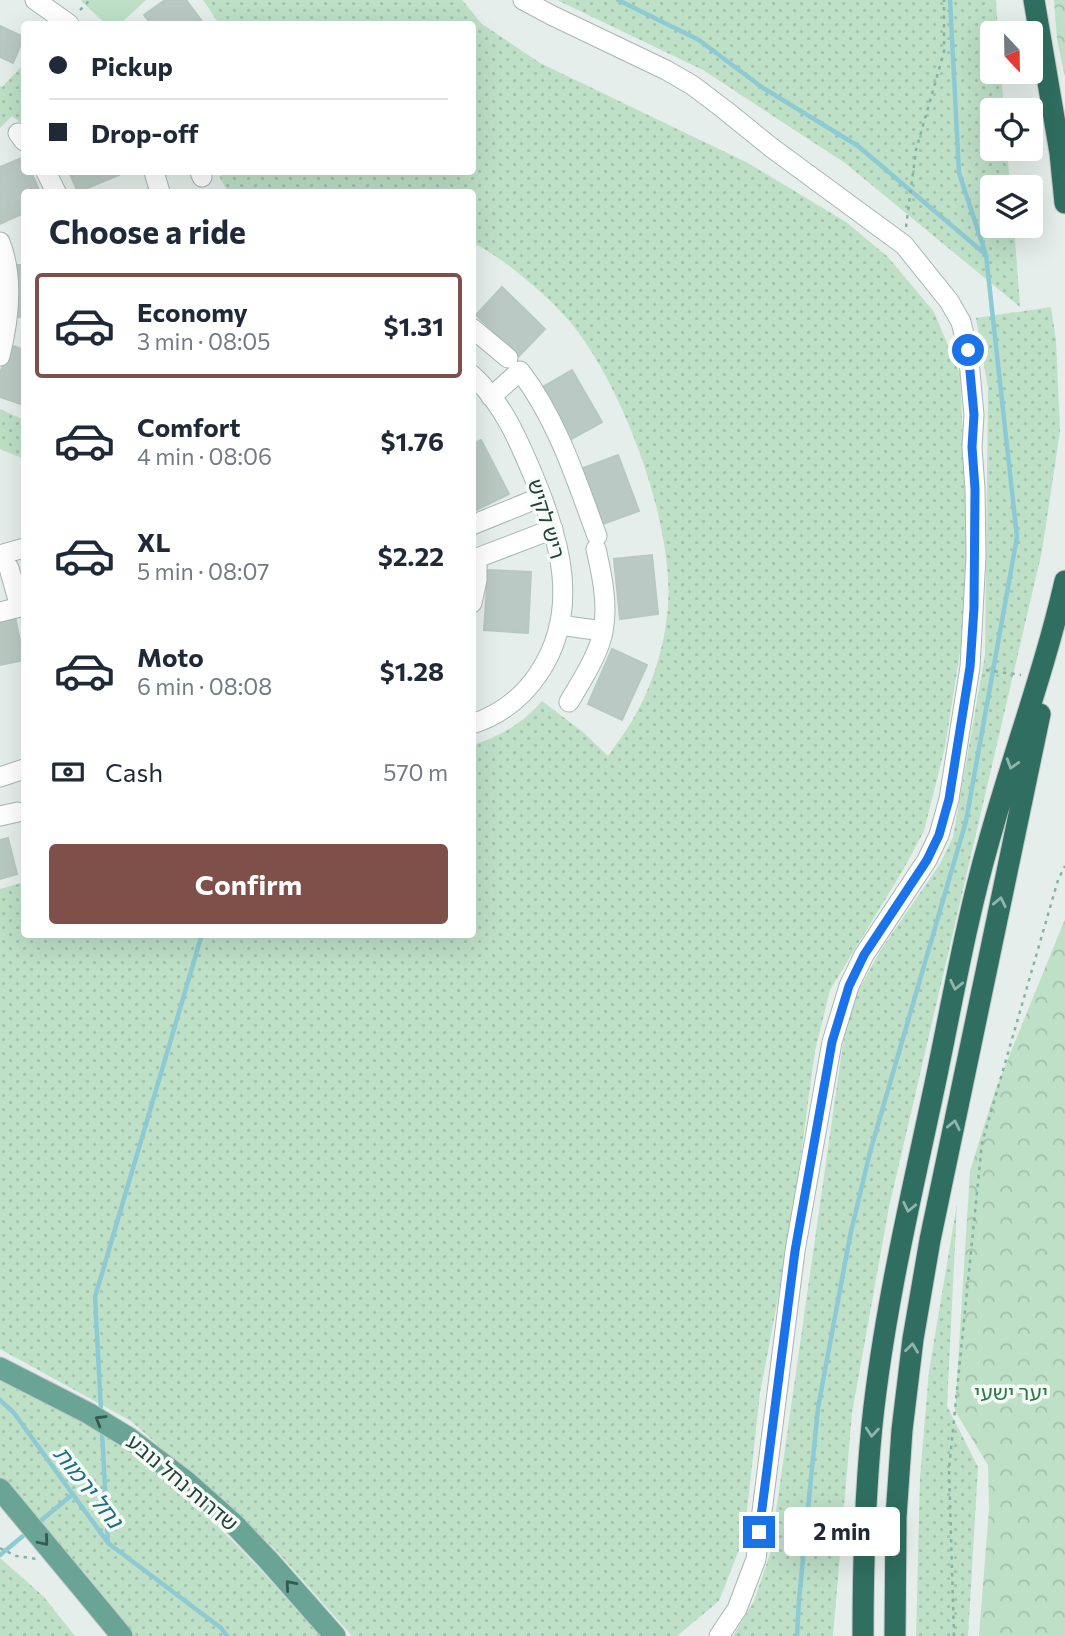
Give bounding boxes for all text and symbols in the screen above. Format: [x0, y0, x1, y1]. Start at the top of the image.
north arrow [980, 21, 1043, 84]
map controls [980, 21, 1043, 238]
text: Pickup [91, 50, 173, 81]
button: locate [980, 98, 1043, 161]
text: Drop-off [91, 117, 198, 148]
button: layers [980, 175, 1043, 238]
text: Choose a ride [49, 211, 246, 251]
icon: car [53, 294, 116, 357]
text: Economy [137, 296, 248, 327]
text: $1.31 [384, 310, 444, 341]
text: 3 min · 08:05 [137, 327, 271, 355]
route start [952, 334, 984, 366]
icon: car [53, 409, 116, 472]
text: Comfort [137, 411, 240, 442]
text: $1.76 [381, 425, 444, 456]
text: 4 min · 08:06 [137, 442, 272, 470]
street label: ריש לקיש [523, 476, 571, 562]
icon: car [53, 524, 116, 587]
text: XL [137, 526, 171, 557]
text: $2.22 [378, 540, 444, 571]
text: 5 min · 08:07 [137, 557, 269, 585]
icon: car [53, 639, 116, 702]
text: Moto [137, 641, 204, 672]
text: $1.28 [380, 655, 444, 686]
text: 6 min · 08:08 [137, 672, 272, 700]
icon: cash [49, 753, 87, 791]
text: Cash [105, 756, 163, 787]
text: 570 m [383, 758, 448, 786]
one-way arrow [1006, 758, 1020, 770]
button: Confirm [49, 844, 448, 924]
one-way arrow [992, 896, 1007, 908]
one-way arrow [949, 979, 964, 991]
one-way arrow [946, 1119, 961, 1131]
one-way arrow [902, 1201, 917, 1213]
one-way arrow [905, 1342, 920, 1354]
park label: יער ישעי [974, 1379, 1048, 1404]
one-way arrow [95, 1416, 108, 1429]
one-way arrow [865, 1426, 880, 1437]
street label: שדרות נחל נובע [122, 1428, 244, 1536]
water label: נחל ירמות [48, 1440, 131, 1535]
callout: 2 min [784, 1508, 899, 1556]
route end [743, 1516, 775, 1548]
text: 2 min [813, 1517, 871, 1545]
one-way arrow [36, 1532, 48, 1545]
one-way arrow [286, 1580, 298, 1593]

